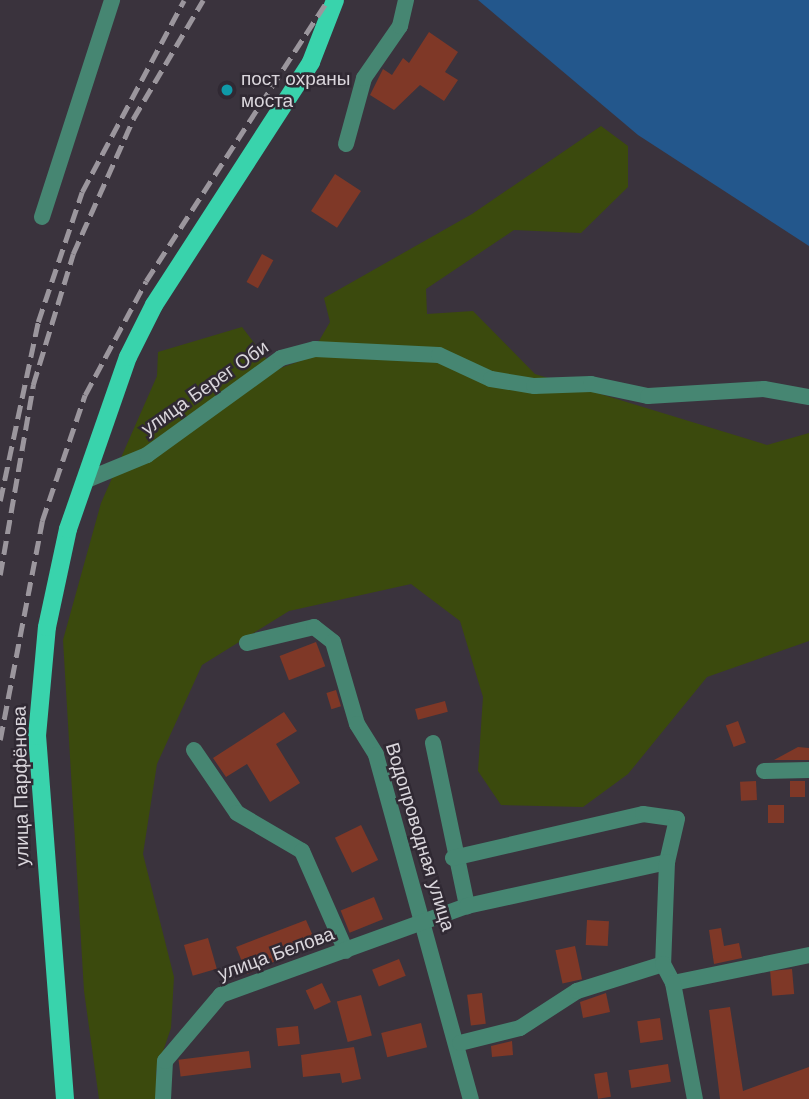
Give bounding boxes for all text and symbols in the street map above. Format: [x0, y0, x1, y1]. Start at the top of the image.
place label: пост охраны моста [241, 68, 350, 112]
marker: пост охраны моста [219, 82, 235, 98]
street label: улица Берег Оби [137, 336, 273, 440]
street label: улица Парфёнова [8, 706, 34, 866]
street label: Водопроводная улица [380, 740, 460, 934]
street label: улица Белова [215, 922, 337, 986]

